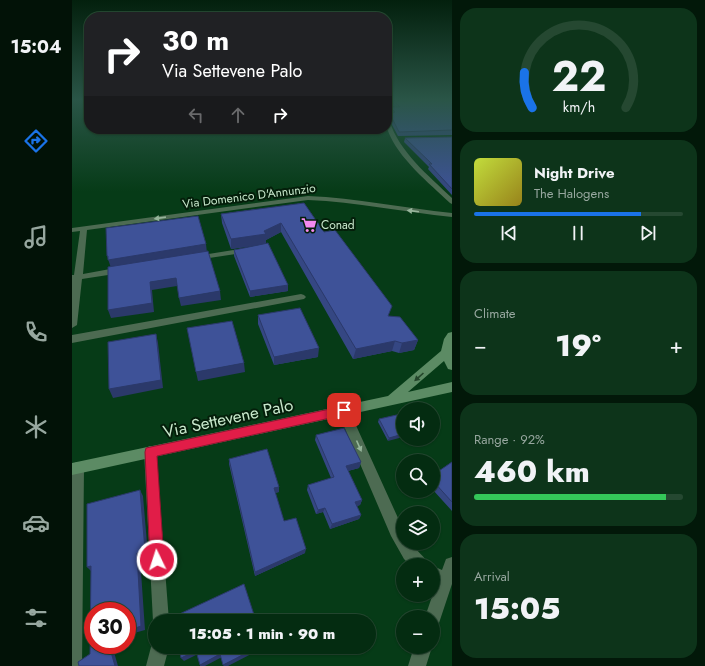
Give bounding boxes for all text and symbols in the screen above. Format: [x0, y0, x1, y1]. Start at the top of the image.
text: 30 m [162, 20, 229, 61]
icon: right [96, 28, 148, 80]
text: 15:04 [10, 34, 62, 60]
text: 22 [551, 46, 606, 107]
text: Via Settevene Palo [162, 58, 302, 84]
text: km/h [562, 96, 595, 116]
icon: left [185, 104, 207, 126]
icon: ahead [227, 104, 249, 126]
icon: right [269, 104, 291, 126]
icon: directions [22, 127, 50, 155]
text: Night Drive [534, 162, 615, 184]
street label: Via Domenico D'Annunzio [181, 179, 317, 213]
text: The Halogens [534, 184, 609, 203]
one-way arrow [407, 208, 419, 214]
one-way arrow [154, 215, 166, 221]
supermarket icon: Conad [300, 216, 318, 234]
place label: Conad [321, 216, 355, 234]
icon: previous [498, 222, 520, 244]
icon: pause [567, 222, 589, 244]
icon: next [637, 222, 659, 244]
icon: music [22, 223, 50, 251]
text: Climate [474, 304, 515, 323]
icon: phone [22, 318, 50, 346]
text: 19° [555, 324, 601, 367]
text: − [474, 329, 487, 361]
text: + [669, 329, 683, 361]
one-way arrow [414, 372, 424, 382]
street label: Via Settevene Palo [161, 392, 295, 444]
pin [327, 393, 361, 427]
icon: arrive [333, 399, 355, 421]
map controls [396, 402, 440, 654]
button: sound [396, 402, 440, 446]
icon: climate [22, 413, 50, 441]
text: Range · 92% [474, 430, 545, 449]
one-way arrow [356, 440, 362, 452]
text: 460 km [474, 450, 590, 493]
button: search [396, 454, 440, 498]
button: layers [396, 506, 440, 550]
icon: car [22, 509, 50, 537]
position arrow [136, 539, 178, 581]
button: + [396, 558, 440, 602]
text: Arrival [474, 567, 510, 586]
text: 15:05 [474, 587, 560, 630]
speed limit sign: 30 [84, 602, 136, 654]
icon: filters [22, 604, 50, 632]
button: − [396, 610, 440, 654]
text: 15:05 · 1 min · 90 m [189, 623, 335, 645]

